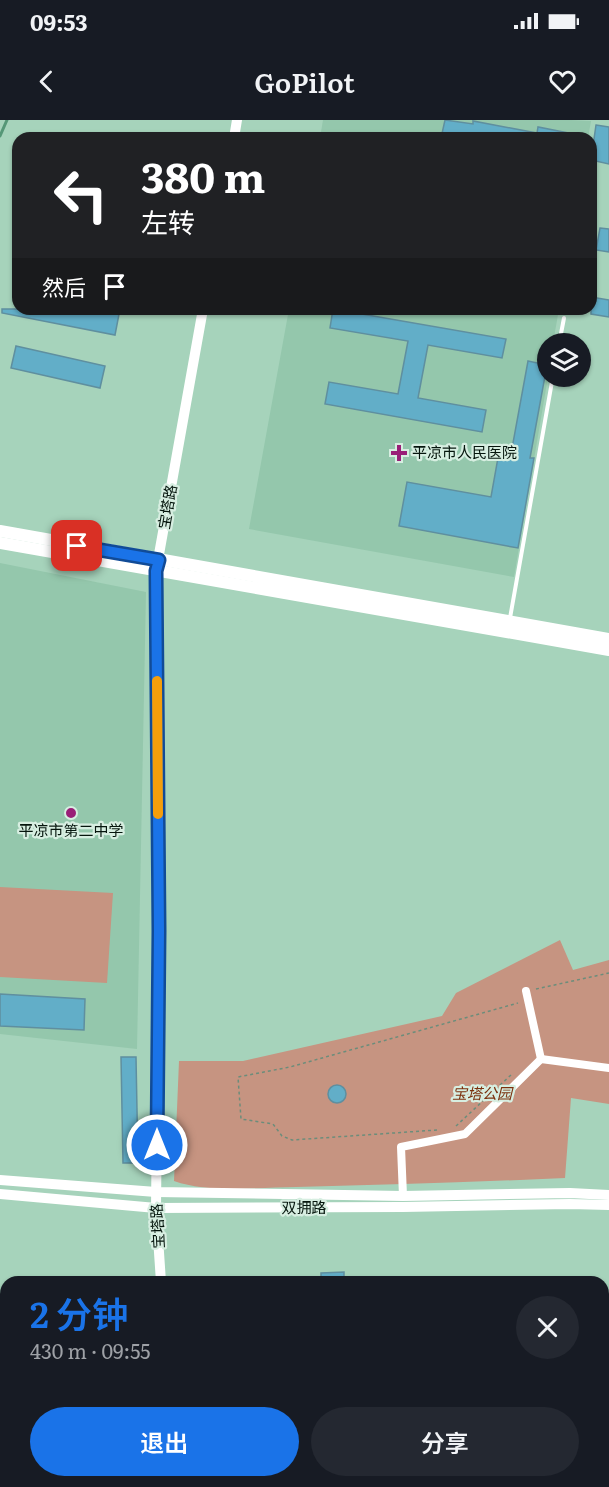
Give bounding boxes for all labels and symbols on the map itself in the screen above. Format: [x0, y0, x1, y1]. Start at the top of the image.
place label: 平凉市人民医院 [412, 440, 517, 463]
marker: 平凉市人民医院 [390, 444, 408, 462]
street label: 宝塔路 [151, 483, 182, 531]
pin [51, 520, 102, 571]
marker: 平凉市第二中学 [64, 806, 78, 820]
place label: 平凉市第二中学 [18, 818, 124, 841]
park label: 宝塔公园 [452, 1081, 514, 1104]
position arrow [125, 1113, 189, 1177]
street label: 双拥路 [281, 1195, 327, 1218]
street label: 宝塔路 [144, 1203, 169, 1249]

